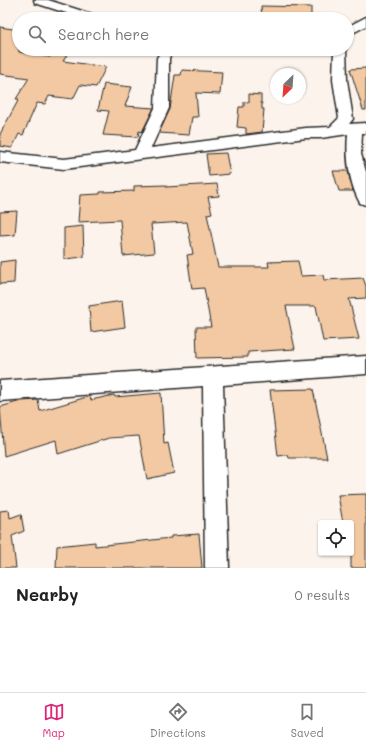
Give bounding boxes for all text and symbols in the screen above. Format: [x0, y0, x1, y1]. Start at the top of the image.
search box [12, 12, 354, 56]
icon: search [26, 23, 48, 45]
text: Search here [58, 24, 149, 44]
north arrow [270, 68, 306, 104]
map controls [318, 520, 354, 556]
button: locate [318, 520, 354, 556]
text: Nearby [16, 583, 78, 605]
text: 0 results [295, 586, 350, 603]
tab: Map [43, 701, 65, 740]
tab: Directions [150, 701, 206, 740]
tab: Saved [291, 701, 323, 740]

